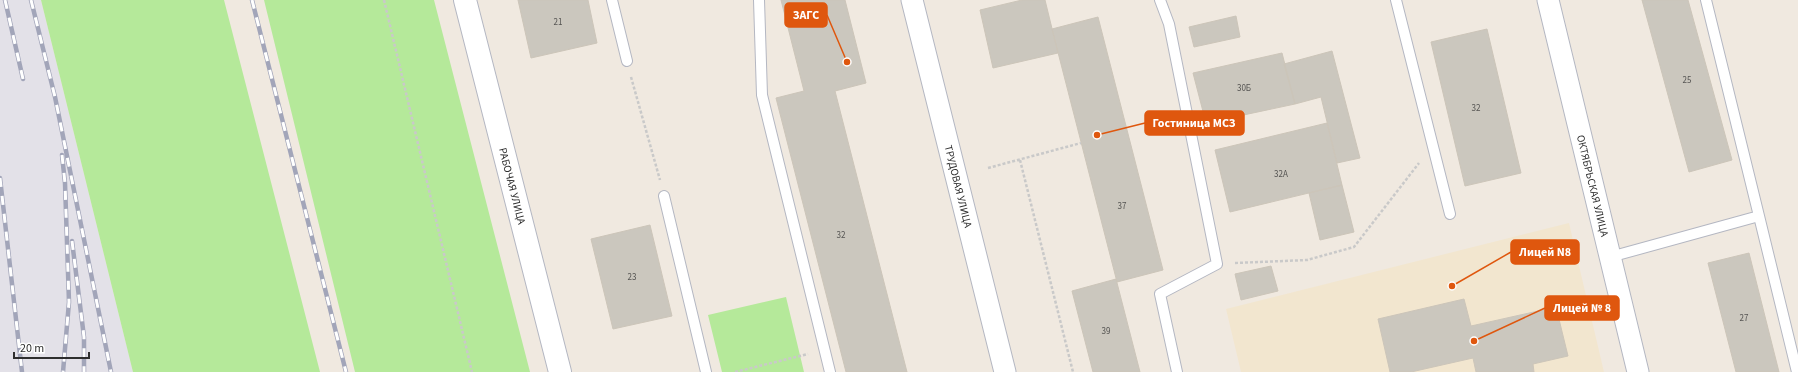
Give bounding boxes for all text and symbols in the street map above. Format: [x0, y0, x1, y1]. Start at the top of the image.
callout: ЗАГС [785, 3, 827, 27]
text: ЗАГС [793, 7, 819, 24]
house number: 21 [554, 16, 562, 29]
house number: 25 [1683, 74, 1692, 87]
house number: 30Б [1237, 82, 1251, 95]
house number: 32 [1472, 102, 1481, 115]
callout: Гостиница МСЗ [1145, 111, 1244, 135]
text: Гостиница МСЗ [1153, 115, 1236, 132]
street label: ОКТЯБРЬСКАЯ УЛИЦА [1573, 133, 1612, 238]
street label: ТРУДОВАЯ УЛИЦА [941, 144, 976, 229]
street label: РАБОЧАЯ УЛИЦА [495, 146, 529, 226]
house number: 32А [1274, 168, 1288, 181]
house number: 37 [1118, 200, 1127, 213]
house number: 32 [837, 229, 846, 242]
callout: Лицей N8 [1511, 240, 1579, 264]
text: Лицей N8 [1518, 244, 1571, 261]
house number: 23 [628, 271, 637, 284]
callout: Лицей № 8 [1545, 296, 1619, 320]
text: Лицей № 8 [1552, 300, 1611, 317]
house number: 27 [1740, 312, 1749, 325]
house number: 39 [1102, 325, 1111, 338]
scale bar [14, 334, 89, 360]
text: 20 m [20, 340, 44, 357]

